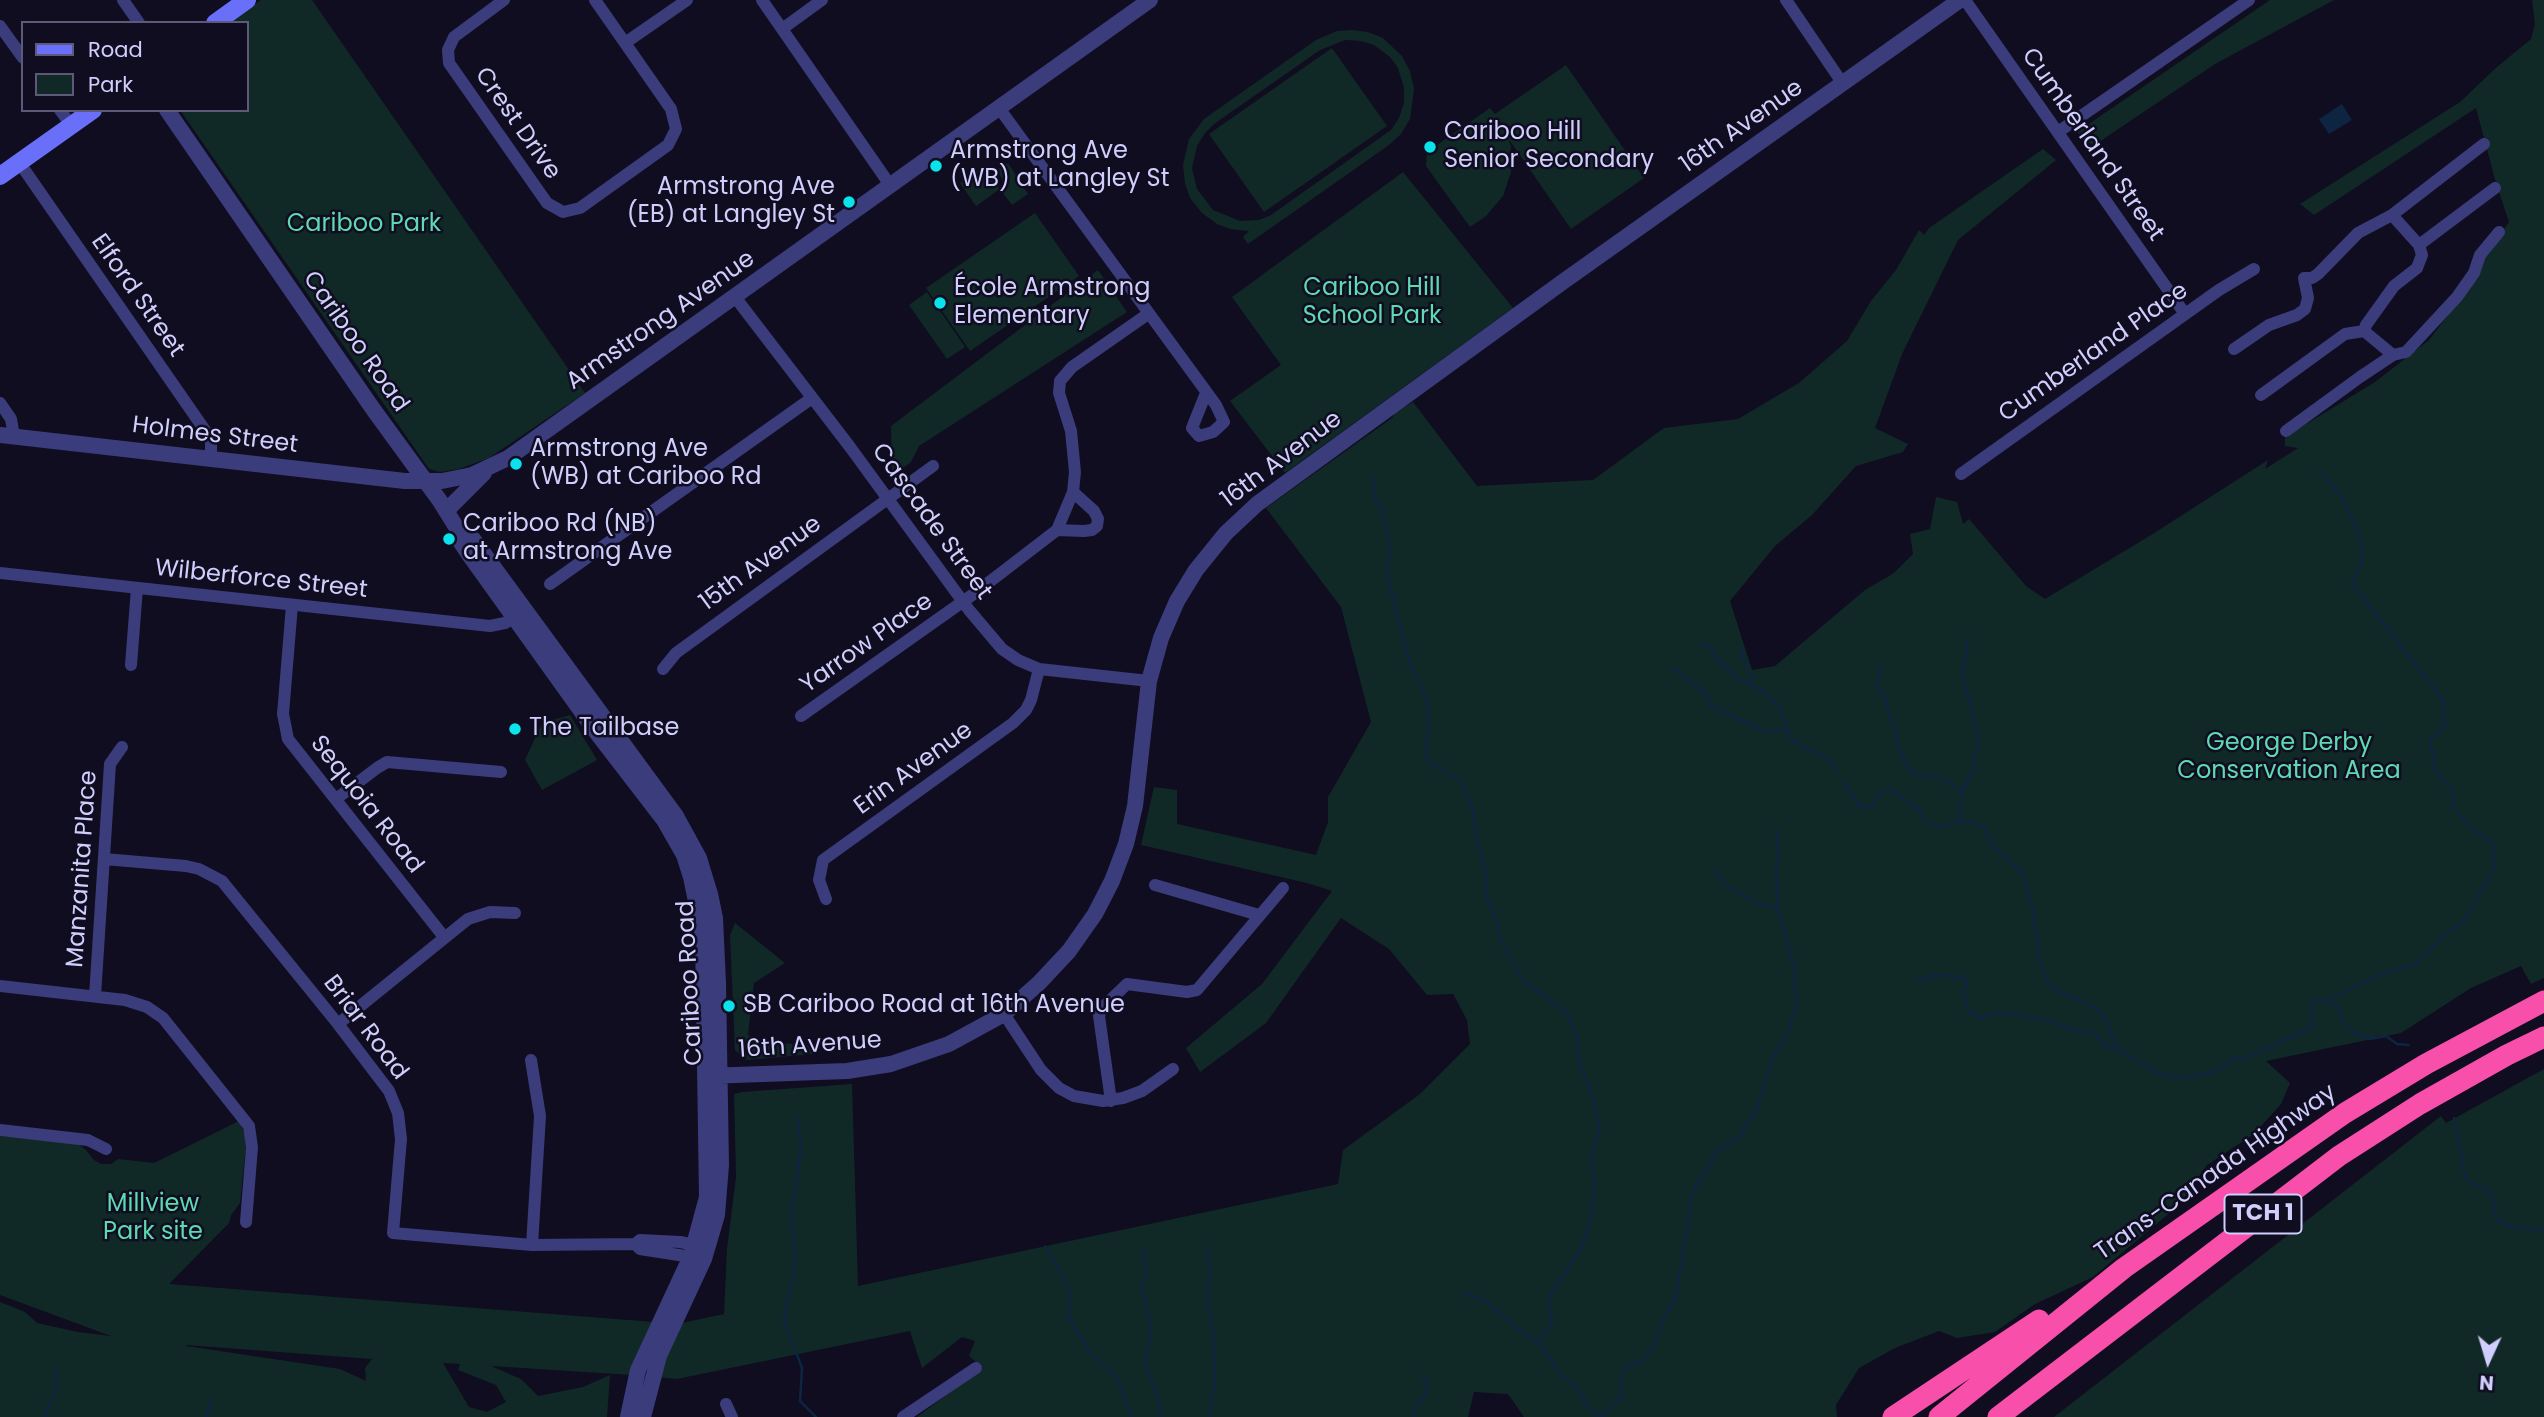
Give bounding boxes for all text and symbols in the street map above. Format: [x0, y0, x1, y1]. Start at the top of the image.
legend [21, 21, 248, 112]
text: Road [88, 35, 143, 64]
street label: Cumberland Street [2015, 43, 2169, 247]
street label: Crest Drive [468, 62, 566, 186]
text: Park [88, 70, 133, 99]
street label: 16th Avenue [1675, 74, 1809, 180]
place label: Cariboo Hill Senior Secondary [1444, 119, 1654, 175]
place label: Armstrong Ave (WB) at Langley St [950, 138, 1169, 194]
marker: Cariboo Hill Senior Secondary [1422, 139, 1438, 155]
marker: Armstrong Ave (WB) at Langley St [928, 158, 944, 174]
place label: Armstrong Ave (EB) at Langley St [627, 174, 835, 230]
marker: Armstrong Ave (EB) at Langley St [841, 194, 857, 210]
park label: Cariboo Park [287, 211, 441, 239]
street label: Elford Street [84, 229, 190, 363]
street label: Armstrong Avenue [561, 245, 761, 397]
street label: Cariboo Road [296, 266, 414, 418]
place label: École Armstrong Elementary [954, 275, 1150, 331]
park label: Cariboo Hill School Park [1303, 275, 1441, 331]
street label: Cumberland Place [1994, 277, 2194, 429]
marker: École Armstrong Elementary [932, 295, 948, 311]
street label: 16th Avenue [1216, 405, 1348, 515]
street label: Holmes Street [131, 412, 299, 460]
place label: Armstrong Ave (WB) at Cariboo Rd [530, 436, 761, 492]
street label: Cascade Street [865, 438, 997, 606]
marker: Armstrong Ave (WB) at Cariboo Rd [508, 456, 524, 472]
street label: 15th Avenue [695, 510, 827, 618]
place label: Cariboo Rd (NB) at Armstrong Ave [463, 511, 672, 567]
marker: Cariboo Rd (NB) at Armstrong Ave [441, 531, 457, 547]
street label: Wilberforce Street [153, 555, 369, 605]
street label: Yarrow Place [795, 588, 939, 700]
place label: The Tailbase [529, 715, 680, 743]
street label: Erin Avenue [849, 716, 979, 822]
marker: The Tailbase [507, 721, 523, 737]
street label: Sequoia Road [303, 730, 429, 880]
park label: George Derby Conservation Area [2177, 730, 2401, 786]
street label: Manzanita Place [62, 769, 104, 969]
street label: Cariboo Road [672, 900, 710, 1066]
street label: Briar Road [316, 970, 414, 1086]
place label: SB Cariboo Road at 16th Avenue [743, 992, 1125, 1020]
marker: SB Cariboo Road at 16th Avenue [721, 998, 737, 1014]
street label: 16th Avenue [737, 1027, 883, 1065]
street label: Trans-Canada Highway [2090, 1079, 2342, 1267]
park label: Millview Park site [103, 1191, 203, 1247]
road number: TCH 1 [2224, 1194, 2302, 1233]
north arrow [2453, 1326, 2523, 1396]
text: N [2478, 1368, 2495, 1396]

